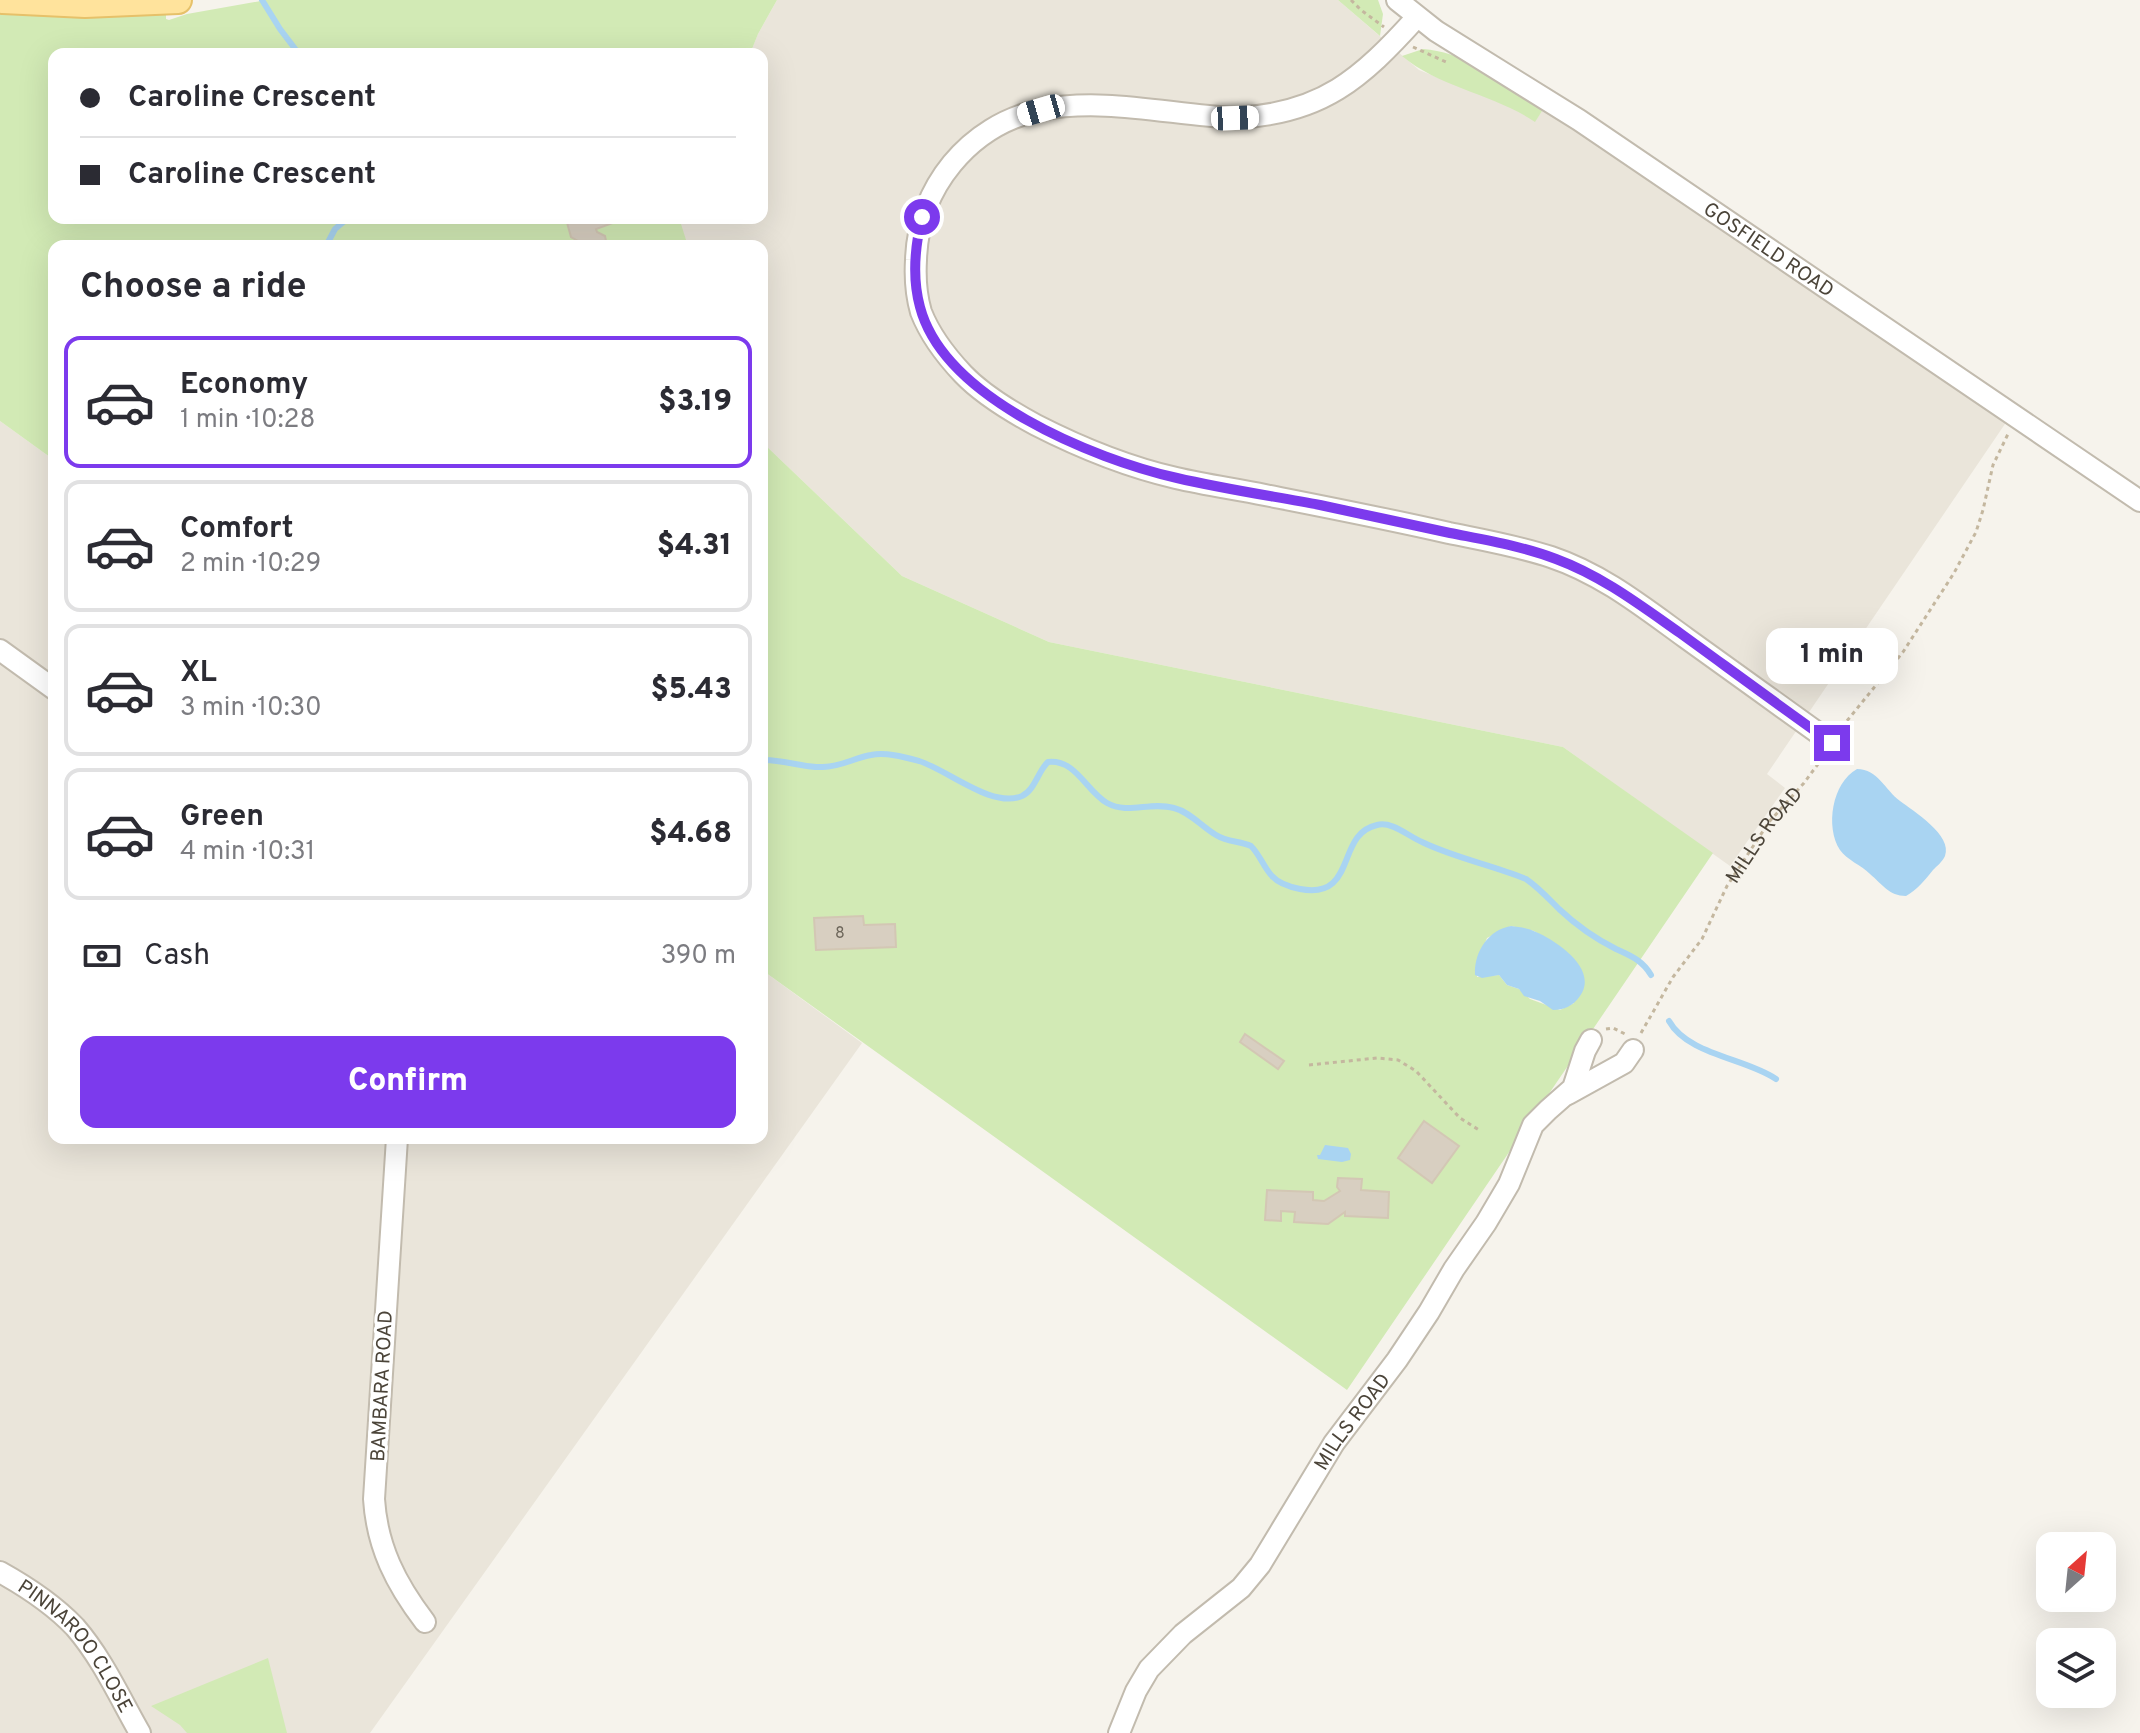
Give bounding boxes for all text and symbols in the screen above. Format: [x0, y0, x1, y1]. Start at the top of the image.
text: Caroline Crescent [128, 80, 376, 117]
car [1015, 92, 1067, 128]
car [1211, 105, 1259, 131]
text: Caroline Crescent [128, 157, 376, 194]
street label: GOSFIELD ROAD [1698, 197, 1838, 304]
route start [904, 199, 940, 235]
text: Choose a ride [80, 265, 306, 311]
icon: car [84, 366, 156, 438]
text: Economy [180, 367, 308, 404]
text: $3.19 [658, 384, 732, 421]
text: 1 min · 10:28 [180, 404, 315, 437]
icon: car [84, 510, 156, 582]
text: Comfort [180, 511, 293, 548]
text: $4.31 [657, 528, 732, 565]
text: 2 min · 10:29 [180, 548, 321, 581]
callout: 1 min [1766, 627, 1898, 683]
text: 1 min [1800, 639, 1864, 672]
icon: car [84, 654, 156, 726]
text: XL [180, 655, 217, 692]
text: $5.43 [651, 672, 732, 709]
text: 3 min · 10:30 [180, 692, 322, 725]
route end [1814, 725, 1850, 761]
street label: MILLS ROAD [1721, 782, 1809, 889]
icon: car [84, 798, 156, 870]
text: Green [180, 799, 264, 836]
text: $4.68 [649, 816, 732, 853]
text: 4 min · 10:31 [180, 836, 315, 869]
house number: 8 [835, 924, 845, 944]
icon: cash [80, 934, 124, 978]
text: Cash [144, 938, 210, 975]
text: 390 m [661, 940, 736, 973]
button: Confirm [80, 1036, 736, 1128]
street label: BAMBARA ROAD [366, 1310, 400, 1462]
street label: MILLS ROAD [1309, 1369, 1397, 1476]
north arrow [2036, 1532, 2116, 1612]
map controls [2036, 1532, 2116, 1708]
street label: PINNAROO CLOSE [12, 1575, 137, 1718]
button: layers [2036, 1628, 2116, 1708]

